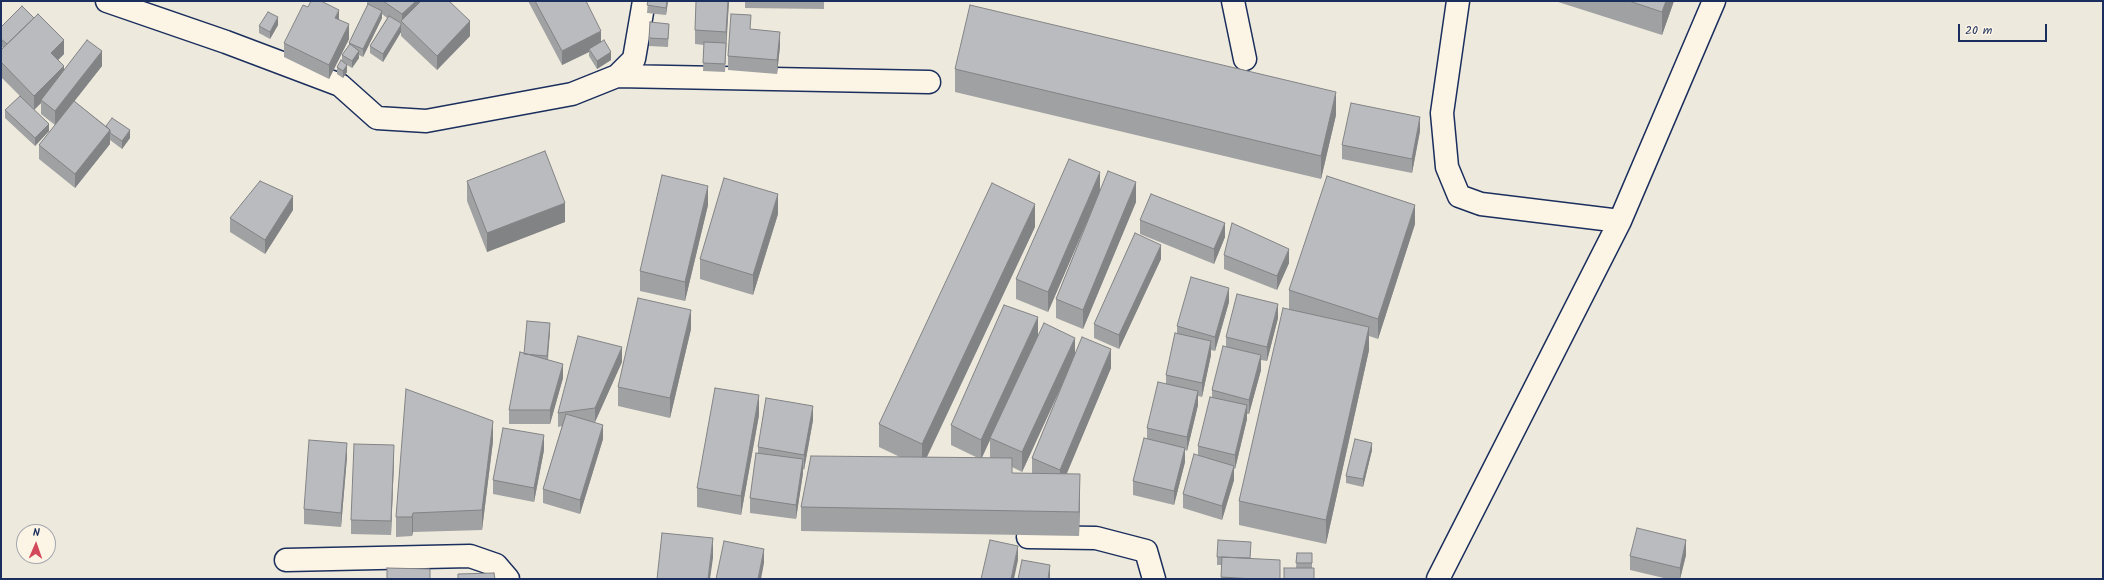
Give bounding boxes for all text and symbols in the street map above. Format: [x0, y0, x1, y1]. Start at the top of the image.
scale bar [1960, 16, 2049, 42]
text: 20 m [1965, 21, 1992, 40]
north arrow [16, 524, 56, 564]
text: N [33, 524, 40, 542]

